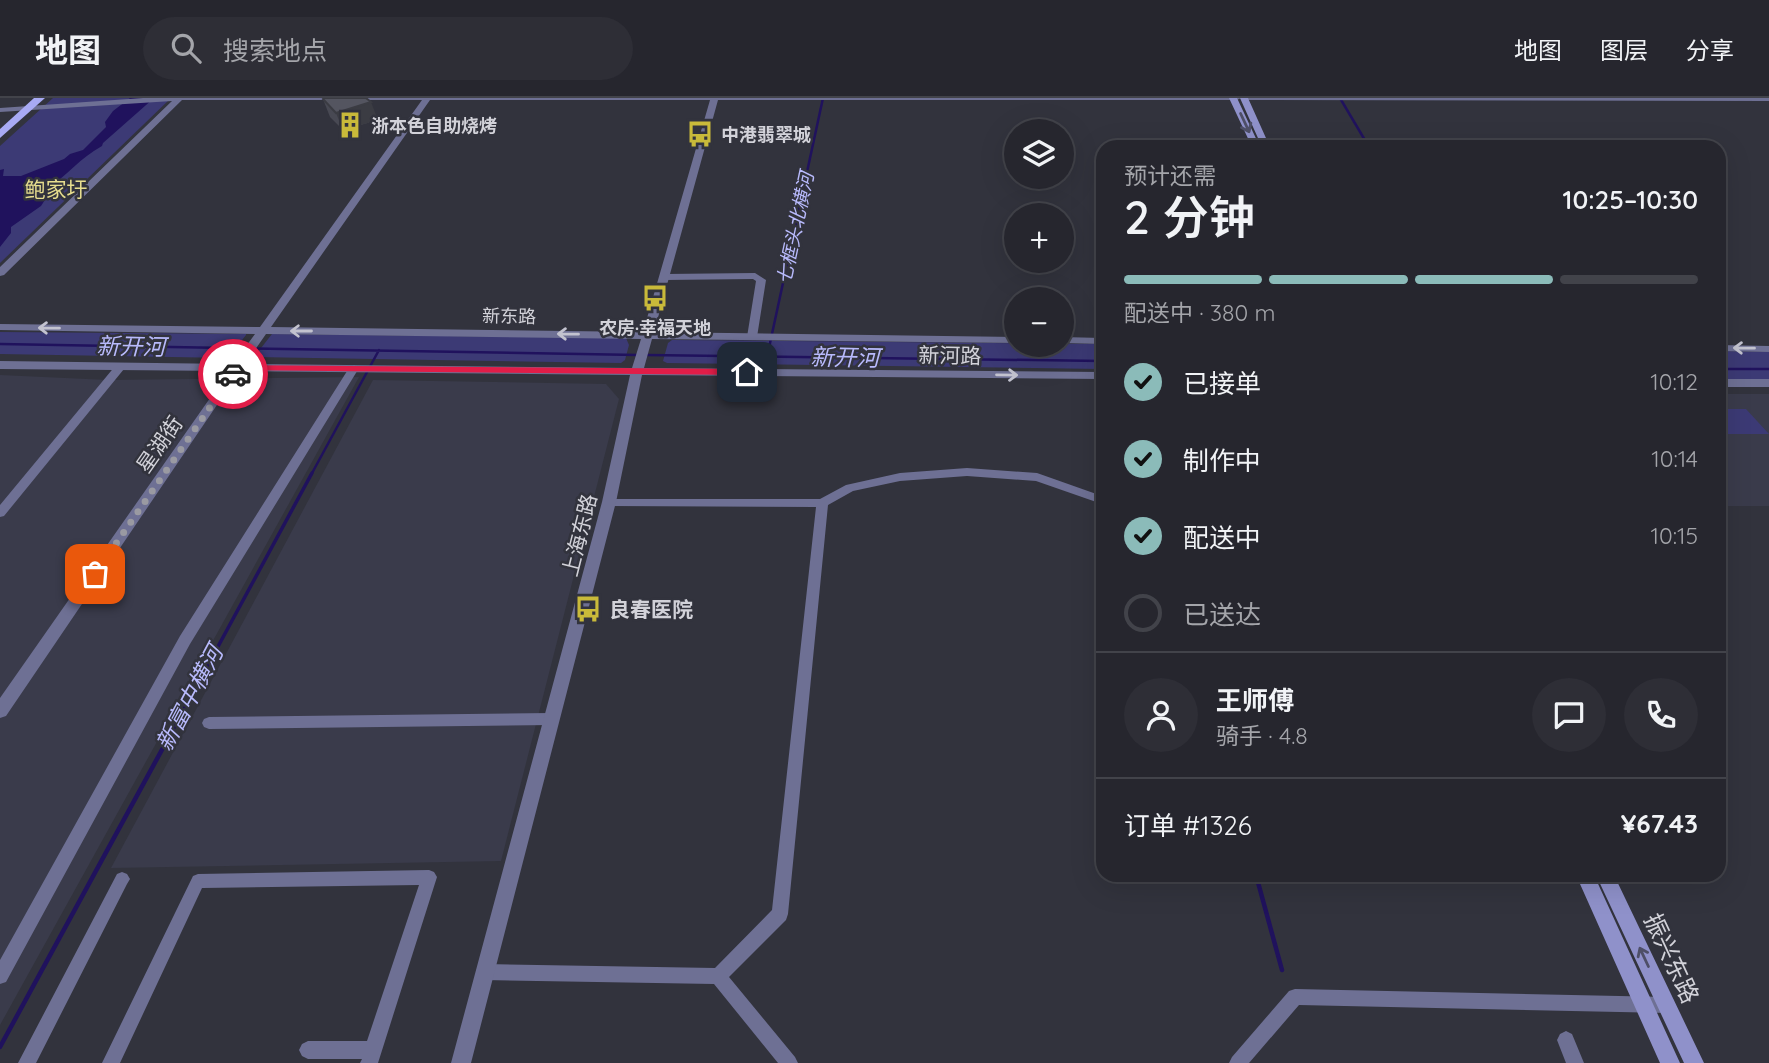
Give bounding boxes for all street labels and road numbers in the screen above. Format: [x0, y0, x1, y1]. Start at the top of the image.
street label: 新东路 [482, 304, 536, 328]
street label: 新河路 [918, 341, 982, 369]
street label: 星湖街 [130, 411, 188, 477]
street label: 上海东路 [556, 491, 602, 579]
street label: 振兴东路 [1638, 908, 1706, 1008]

